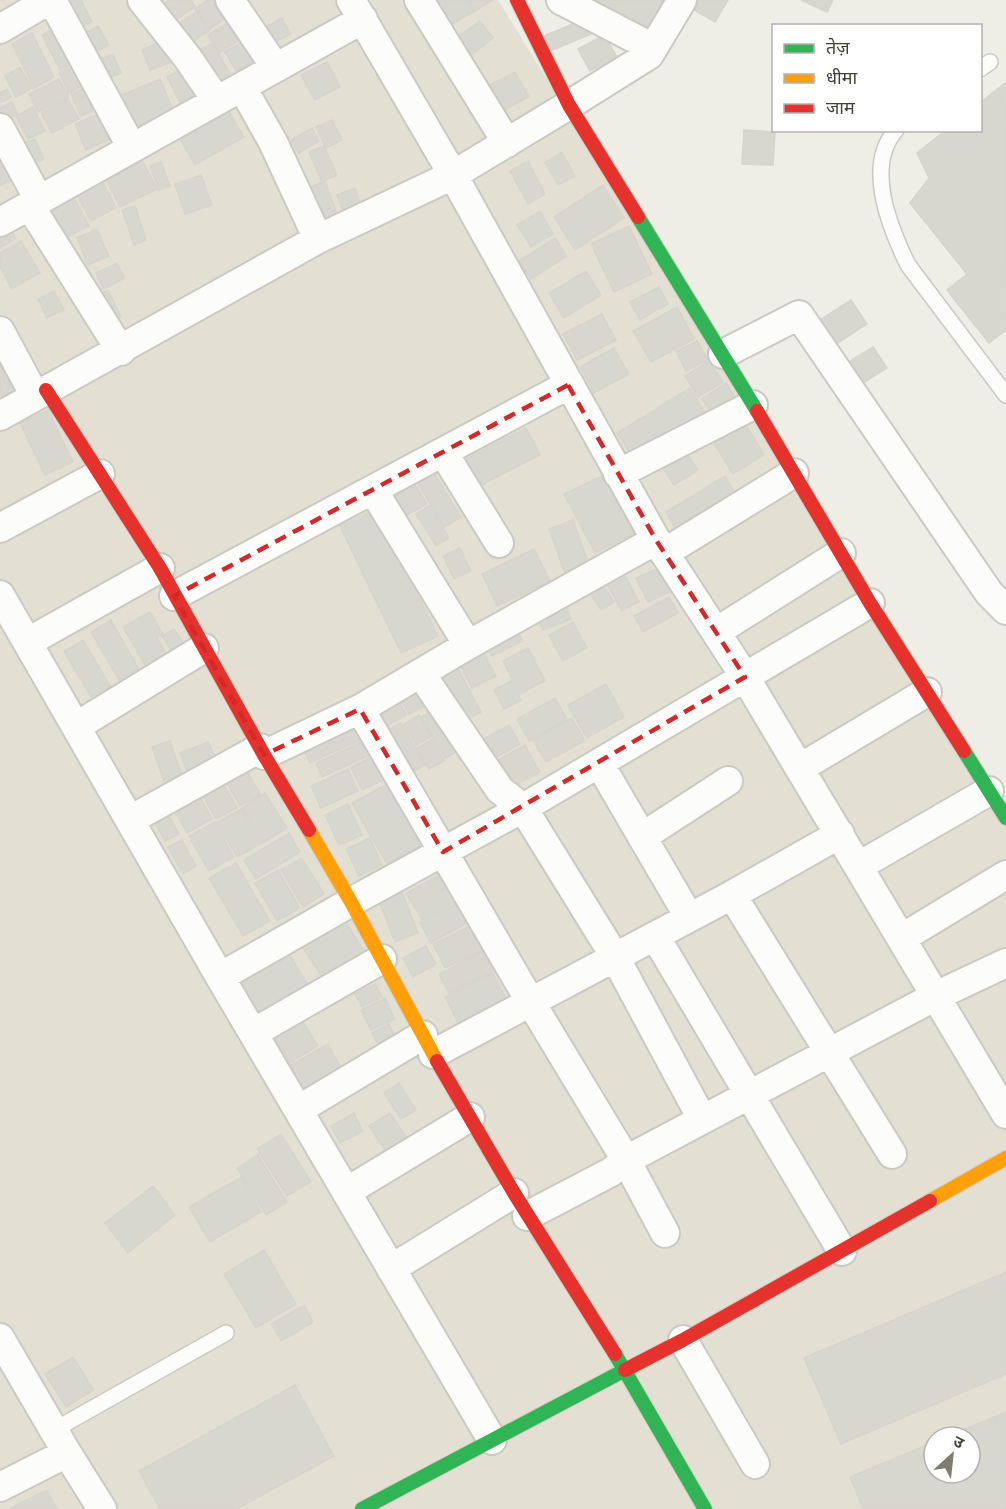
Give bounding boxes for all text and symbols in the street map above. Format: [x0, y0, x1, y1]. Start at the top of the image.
legend [772, 24, 982, 132]
text: तेज़ [826, 36, 850, 60]
text: धीमा [826, 66, 857, 90]
text: जाम [826, 96, 856, 120]
north arrow [922, 1425, 982, 1485]
text: उ [950, 1431, 968, 1454]

